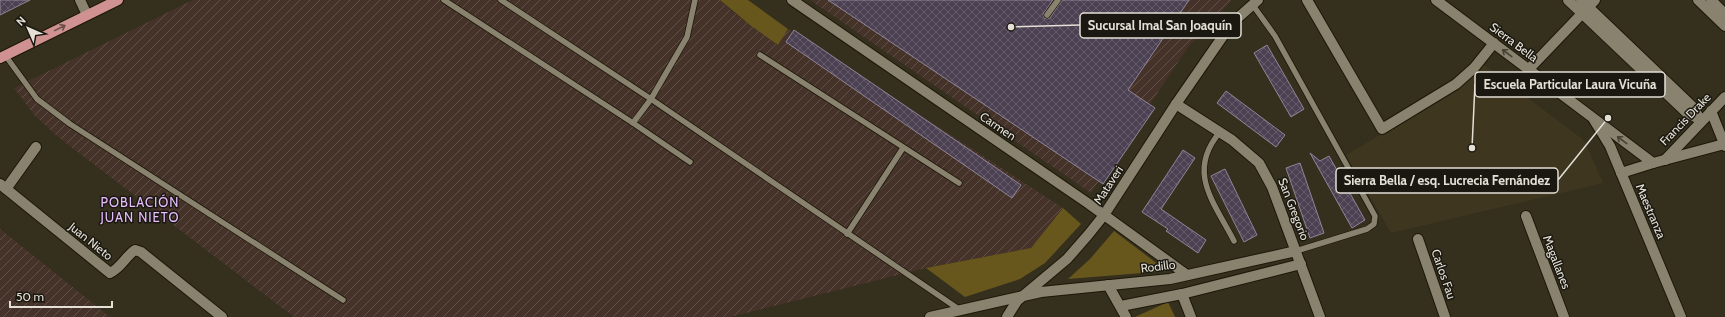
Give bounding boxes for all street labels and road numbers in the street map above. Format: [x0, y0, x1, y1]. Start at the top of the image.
street label: Sierra Bella [1487, 19, 1541, 65]
street label: Francis Drake [1656, 90, 1714, 148]
street label: Carmen [977, 109, 1019, 144]
street label: Mataveri [1090, 163, 1126, 207]
street label: San Gregorio [1275, 176, 1313, 243]
street label: Maestranza [1633, 181, 1669, 241]
street label: Juan Nieto [65, 218, 116, 263]
street label: Magallanes [1540, 233, 1574, 291]
street label: Carlos Fau [1429, 247, 1459, 301]
street label: Rodillo [1140, 256, 1177, 276]

